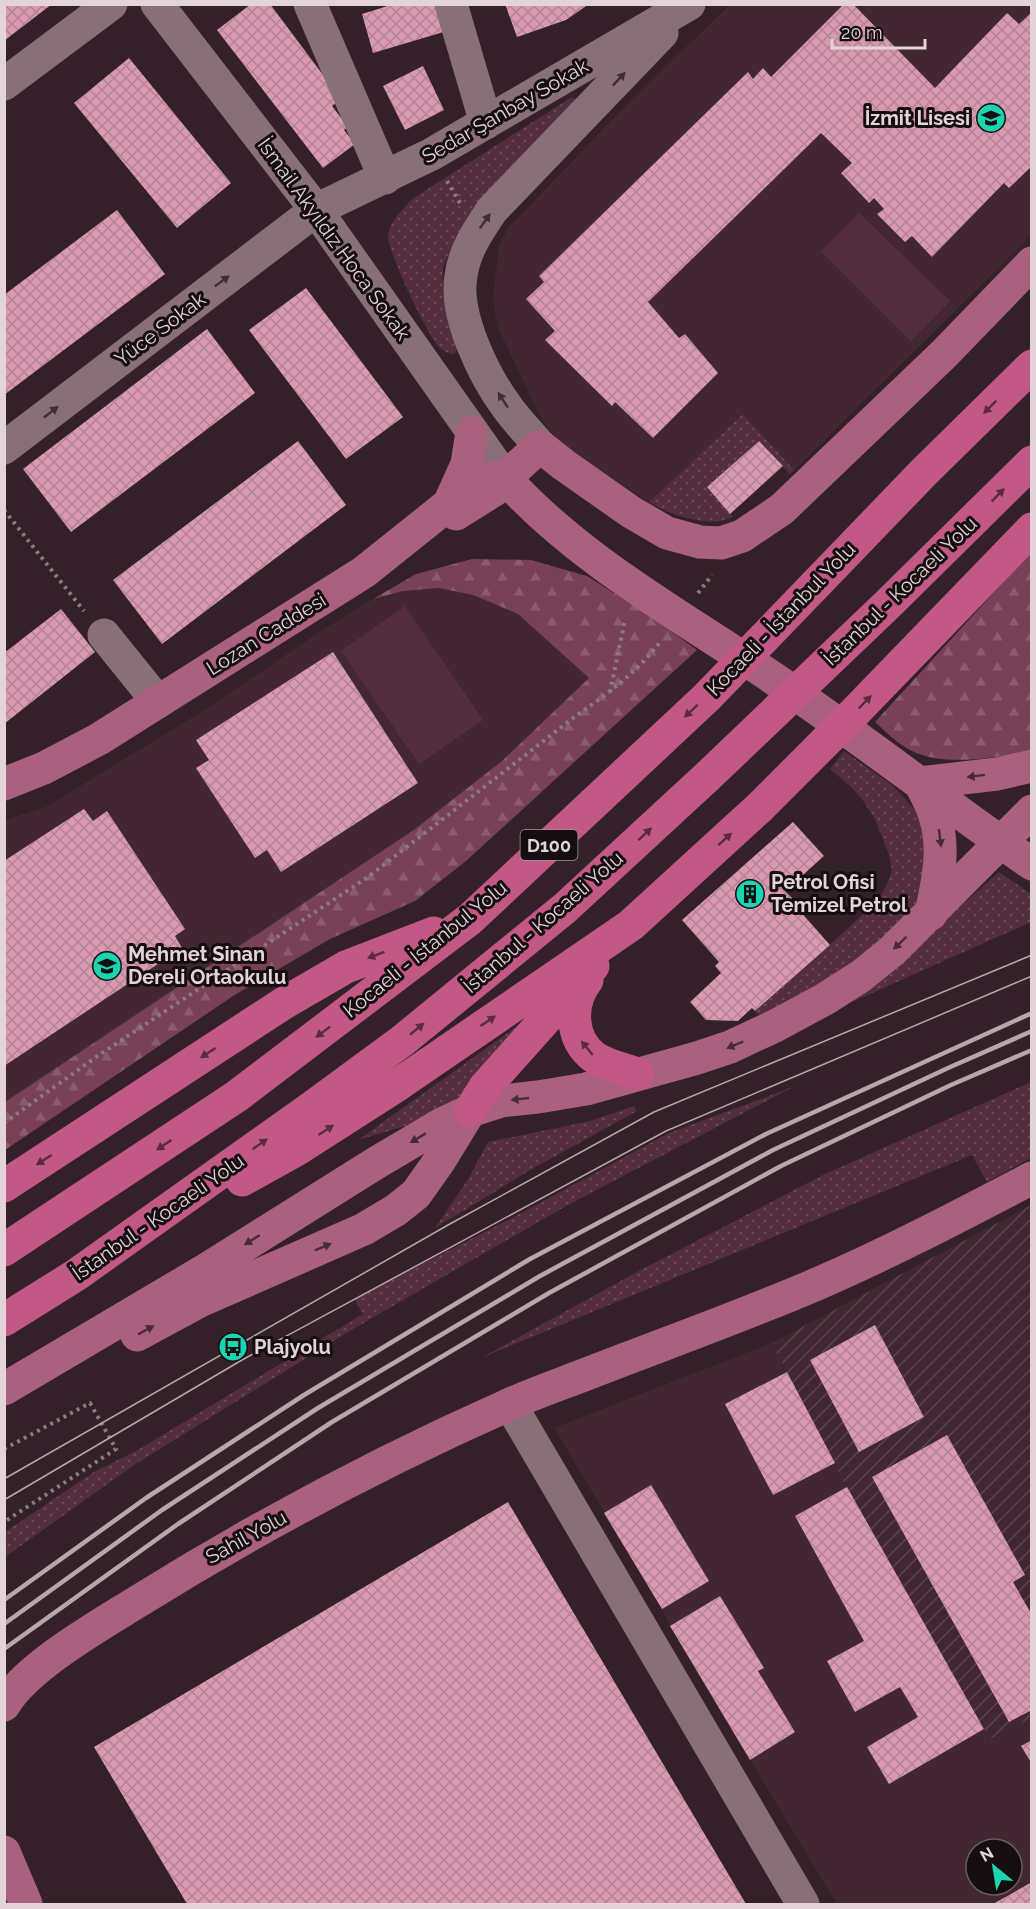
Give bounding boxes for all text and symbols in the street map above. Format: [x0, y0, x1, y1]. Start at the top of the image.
scale bar [832, 12, 925, 50]
text: 20 m [841, 22, 883, 43]
street label: Sedar Şanbay Sokak [418, 53, 593, 168]
one-way arrow [612, 72, 625, 87]
school or university icon: İzmit Lisesi [975, 102, 1007, 134]
place label: İzmit Lisesi [865, 106, 970, 130]
street label: İsmail Akyıldız Hoca Sokak [253, 133, 416, 345]
one-way arrow [479, 213, 491, 229]
one-way arrow [215, 276, 230, 288]
street label: Yüce Sokak [110, 287, 210, 371]
one-way arrow [497, 392, 508, 409]
one-way arrow [983, 400, 997, 414]
one-way arrow [43, 407, 58, 419]
one-way arrow [991, 488, 1005, 503]
street label: İstanbul - Kocaeli Yolu [818, 511, 982, 670]
street label: Kocaeli - İstanbul Yolu [701, 537, 860, 701]
street label: Lozan Caddesi [202, 588, 330, 680]
one-way arrow [858, 695, 872, 710]
one-way arrow [684, 704, 699, 718]
one-way arrow [967, 771, 986, 781]
one-way arrow [637, 828, 652, 841]
one-way arrow [935, 829, 944, 848]
road number: D100 [520, 830, 578, 860]
one-way arrow [718, 832, 733, 846]
street label: İstanbul - Kocaeli Yolu [458, 845, 628, 998]
place label: Petrol Ofisi Temizel Petrol [771, 870, 908, 917]
street label: Kocaeli - İstanbul Yolu [338, 875, 512, 1022]
building icon: Petrol Ofisi Temizel Petrol [734, 878, 766, 910]
one-way arrow [894, 936, 908, 950]
place label: Mehmet Sinan Dereli Ortaokulu [128, 942, 286, 989]
school or university icon: Mehmet Sinan Dereli Ortaokulu [91, 950, 123, 982]
one-way arrow [367, 951, 385, 961]
one-way arrow [480, 1016, 497, 1027]
one-way arrow [409, 1022, 425, 1035]
one-way arrow [315, 1026, 331, 1038]
one-way arrow [725, 1040, 743, 1050]
one-way arrow [582, 1041, 594, 1056]
one-way arrow [199, 1047, 216, 1058]
one-way arrow [510, 1094, 529, 1104]
one-way arrow [318, 1124, 334, 1136]
one-way arrow [410, 1133, 426, 1144]
one-way arrow [252, 1138, 268, 1150]
one-way arrow [156, 1139, 172, 1150]
street label: İstanbul - Kocaeli Yolu [67, 1148, 248, 1285]
one-way arrow [36, 1154, 53, 1165]
one-way arrow [244, 1235, 260, 1246]
one-way arrow [314, 1242, 332, 1252]
one-way arrow [138, 1325, 155, 1335]
bus stop icon: Plajyolu [217, 1331, 249, 1363]
place label: Plajyolu [254, 1335, 331, 1359]
street label: Sahil Yolu [201, 1505, 291, 1569]
north arrow [964, 1837, 1024, 1897]
text: N [977, 1843, 997, 1866]

